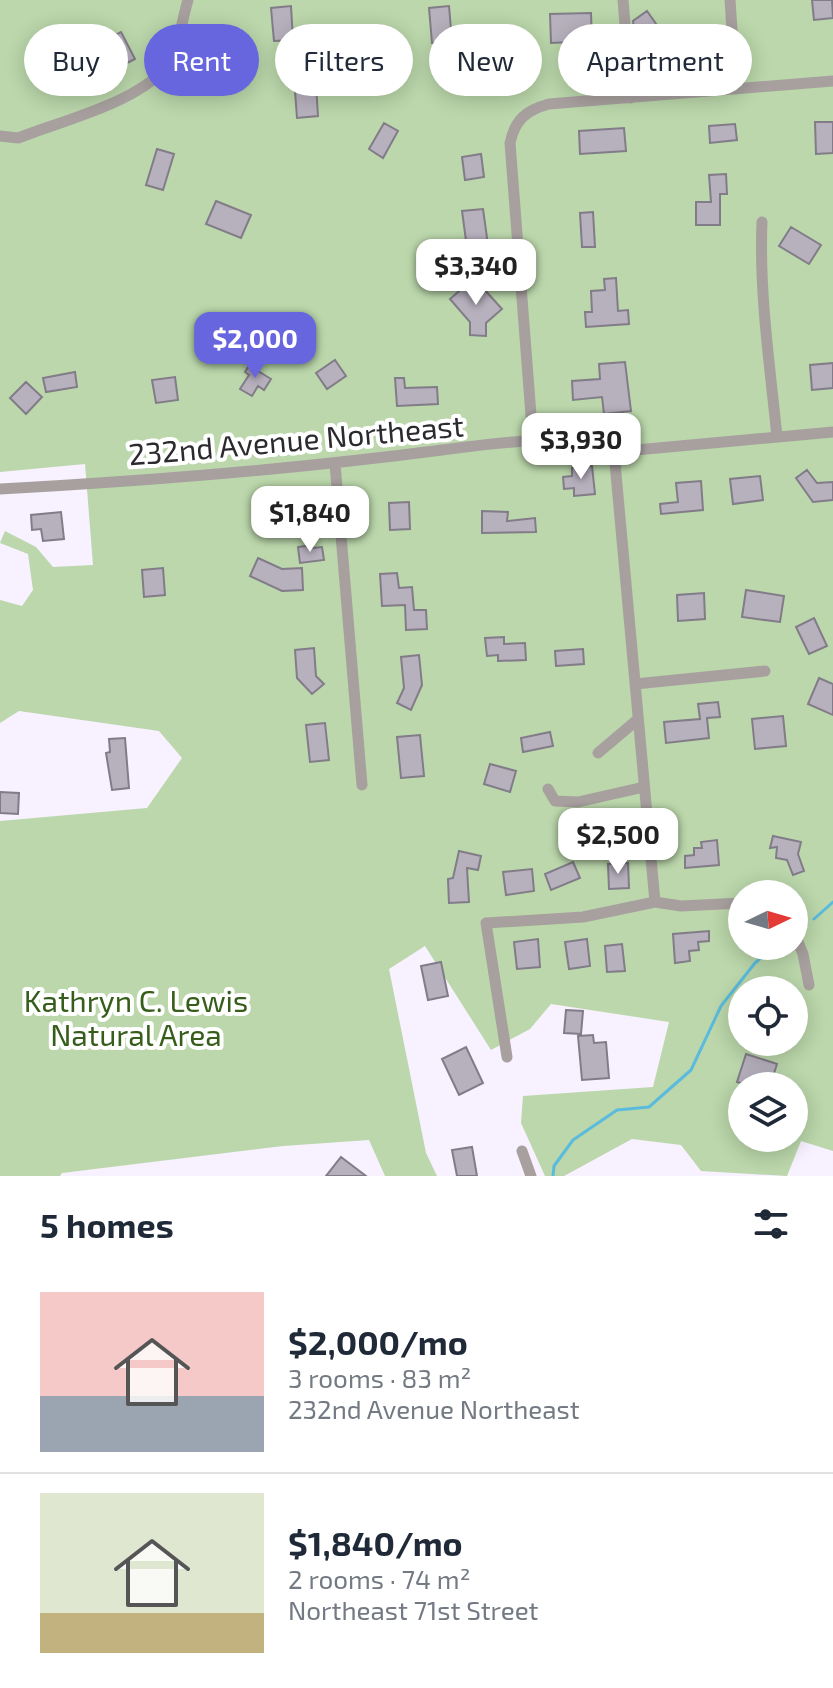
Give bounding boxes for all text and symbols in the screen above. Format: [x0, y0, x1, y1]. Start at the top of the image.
chip: Buy [24, 24, 128, 96]
chip: Rent [144, 24, 259, 96]
chip: Filters [275, 24, 413, 96]
chip: New [429, 24, 542, 96]
chip: Apartment [558, 24, 752, 96]
pin: $3,340 [411, 239, 541, 307]
text: $3,340 [434, 249, 518, 280]
pin: $2,000 [190, 312, 320, 380]
text: $2,000 [212, 322, 298, 353]
street label: 232nd Avenue Northeast [127, 406, 465, 472]
pin: $3,930 [516, 413, 646, 481]
text: $3,930 [540, 423, 622, 454]
pin: $1,840 [245, 486, 375, 554]
text: $1,840 [269, 496, 351, 527]
pin: $2,500 [553, 808, 683, 876]
text: $2,500 [576, 818, 660, 849]
north arrow [728, 880, 808, 960]
map controls [728, 880, 808, 1152]
button: locate [728, 976, 808, 1056]
park label: Kathryn C. Lewis Natural Area [24, 982, 248, 1052]
button: layers [728, 1072, 808, 1152]
icon: filters [749, 1202, 793, 1246]
text: 5 homes [40, 1204, 174, 1245]
text: $2,000/mo [288, 1321, 468, 1362]
icon: home [104, 1324, 200, 1420]
text: 3 rooms · 83 m² [288, 1362, 471, 1393]
text: 232nd Avenue Northeast [288, 1393, 580, 1424]
text: $1,840/mo [288, 1522, 463, 1563]
icon: home [104, 1525, 200, 1621]
text: 2 rooms · 74 m² [288, 1563, 470, 1594]
text: Northeast 71st Street [288, 1594, 539, 1625]

